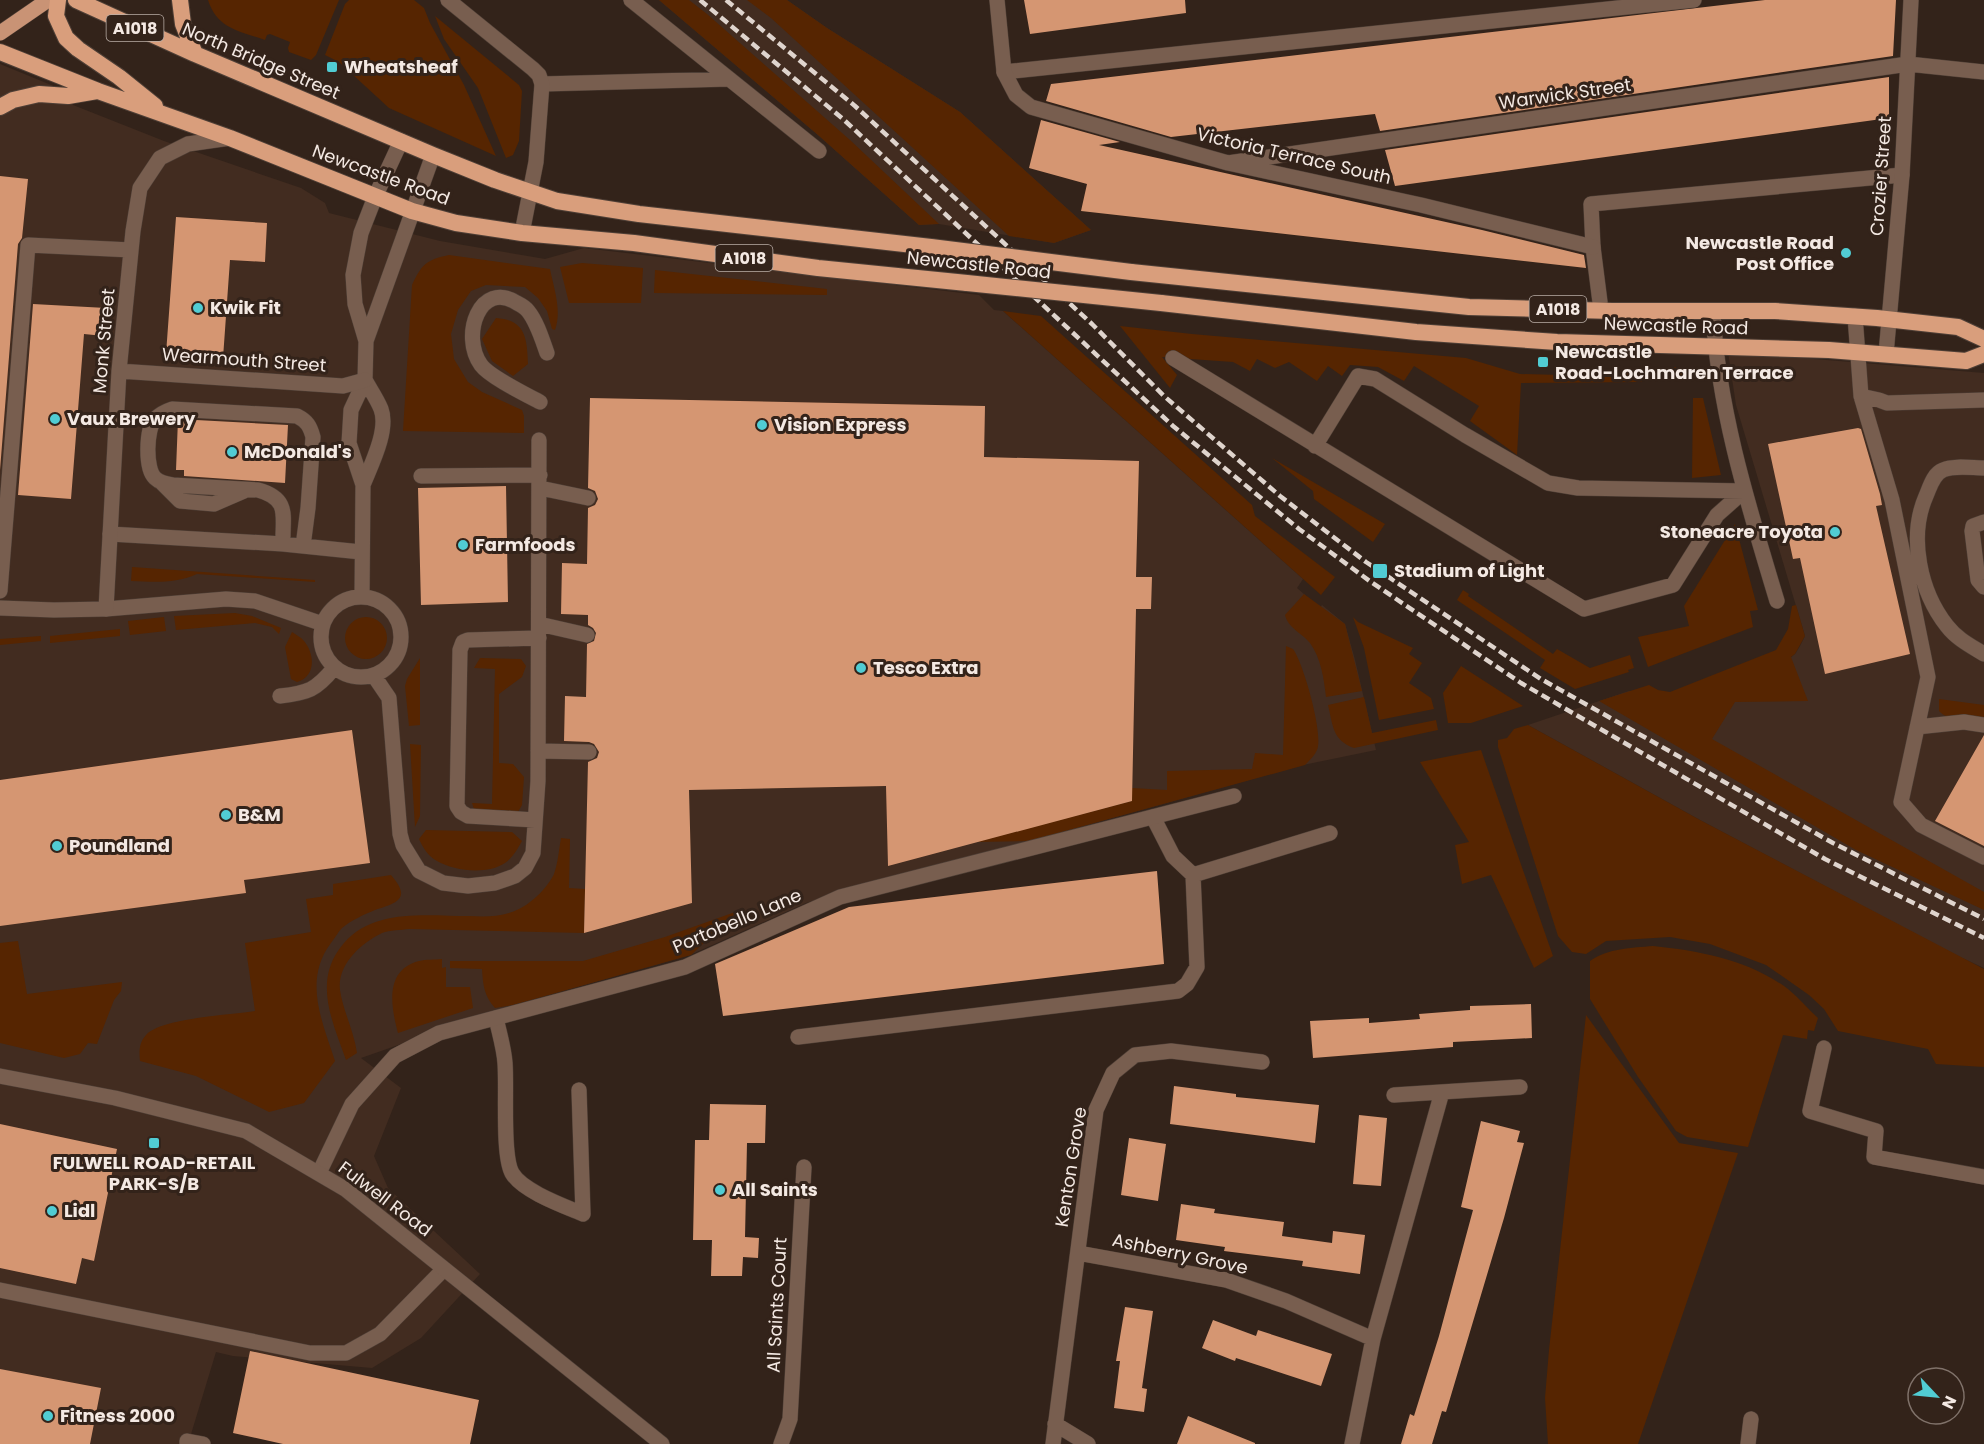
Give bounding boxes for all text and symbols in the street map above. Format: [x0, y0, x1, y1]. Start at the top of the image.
road number: A1018 [106, 15, 164, 41]
street label: North Bridge Street [179, 16, 344, 105]
place label: Wheatsheaf [344, 54, 458, 79]
marker: Wheatsheaf [325, 60, 339, 74]
street label: Warwick Street [1497, 72, 1633, 115]
street label: Crozier Street [1864, 115, 1897, 237]
street label: Victoria Terrace South [1194, 121, 1394, 190]
street label: Newcastle Road [309, 138, 453, 211]
place label: Newcastle Road Post Office [1685, 230, 1834, 276]
road number: A1018 [716, 245, 772, 271]
street label: Newcastle Road [906, 245, 1052, 285]
marker: Newcastle Road Post Office [1839, 246, 1853, 260]
street label: Monk Street [86, 287, 121, 395]
place label: Kwik Fit [210, 295, 281, 320]
road number: A1018 [1530, 296, 1586, 322]
marker: Kwik Fit [191, 301, 205, 315]
street label: Newcastle Road [1603, 310, 1749, 341]
place label: Newcastle Road-Lochmaren Terrace [1555, 339, 1794, 385]
street label: Wearmouth Street [161, 341, 327, 378]
marker: Newcastle Road-Lochmaren Terrace [1536, 355, 1550, 369]
place label: Vaux Brewery [67, 406, 196, 431]
marker: Vaux Brewery [48, 412, 62, 426]
place label: Vision Express [774, 412, 907, 437]
marker: Vision Express [755, 418, 769, 432]
place label: McDonald's [244, 439, 352, 464]
marker: McDonald's [225, 445, 239, 459]
place label: Stoneacre Toyota [1660, 519, 1823, 544]
marker: Stoneacre Toyota [1828, 525, 1842, 539]
place label: Farmfoods [475, 532, 576, 557]
marker: Farmfoods [456, 538, 470, 552]
place label: Stadium of Light [1394, 558, 1544, 583]
marker: Stadium of Light [1371, 562, 1389, 580]
place label: Tesco Extra [873, 655, 979, 680]
marker: Tesco Extra [854, 661, 868, 675]
place label: B&M [238, 802, 281, 827]
marker: B&M [219, 808, 233, 822]
place label: Poundland [69, 833, 170, 858]
marker: Poundland [50, 839, 64, 853]
street label: Portobello Lane [668, 882, 805, 959]
street label: Kenton Grove [1049, 1105, 1092, 1229]
marker: FULWELL ROAD-RETAIL PARK-S/B [147, 1136, 161, 1150]
place label: FULWELL ROAD-RETAIL PARK-S/B [53, 1150, 256, 1196]
street label: Fulwell Road [333, 1155, 437, 1242]
place label: All Saints [732, 1177, 818, 1202]
marker: All Saints [713, 1183, 727, 1197]
place label: Lidl [64, 1198, 95, 1223]
marker: Lidl [45, 1204, 59, 1218]
street label: Ashberry Grove [1110, 1227, 1250, 1280]
street label: All Saints Court [760, 1237, 793, 1373]
north arrow [1906, 1366, 1966, 1426]
text: N [1936, 1392, 1962, 1413]
place label: Fitness 2000 [60, 1403, 175, 1428]
marker: Fitness 2000 [41, 1409, 55, 1423]

